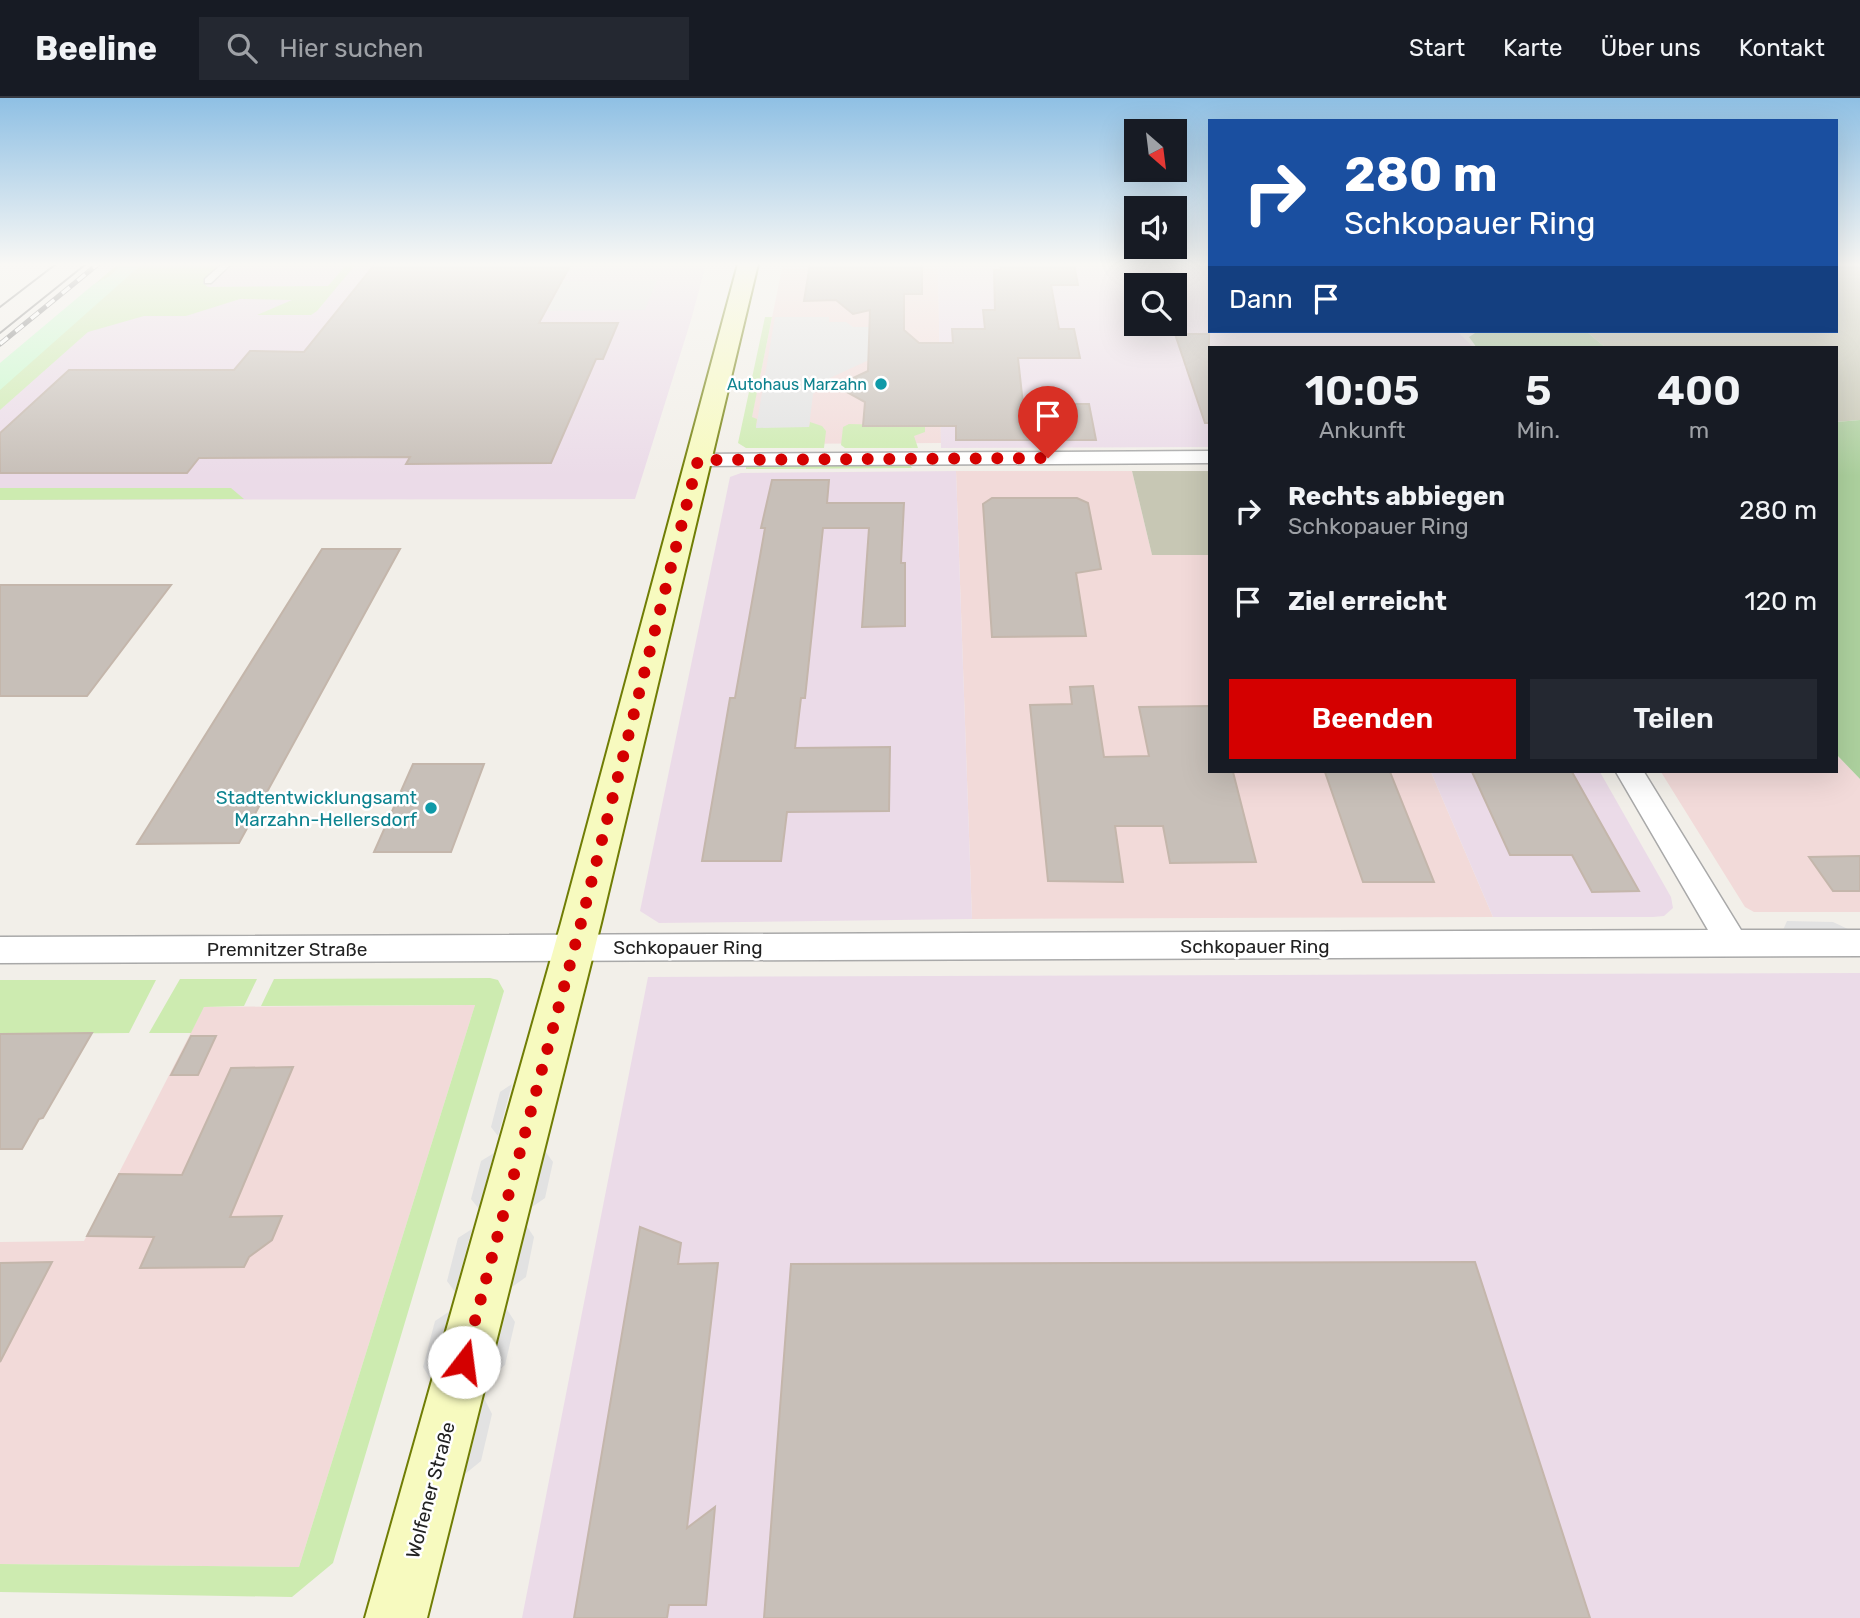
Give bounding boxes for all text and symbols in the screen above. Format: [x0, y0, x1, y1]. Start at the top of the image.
search box [199, 17, 689, 80]
text: Beeline [35, 29, 157, 68]
icon: search [223, 29, 261, 67]
text: Hier suchen [279, 33, 424, 64]
text: Start [1409, 34, 1465, 62]
text: Karte [1503, 34, 1563, 62]
text: Über uns [1601, 34, 1701, 62]
text: Kontakt [1739, 34, 1825, 62]
north arrow [1124, 119, 1186, 182]
map controls [1124, 119, 1187, 336]
text: 280 m [1344, 145, 1498, 203]
icon: right [1229, 147, 1320, 238]
button: sound [1124, 196, 1187, 259]
text: Schkopauer Ring [1344, 204, 1596, 242]
button: search [1124, 273, 1187, 336]
icon: arrive [1307, 280, 1345, 318]
text: Dann [1229, 284, 1293, 315]
text: 10:05 [1305, 366, 1420, 416]
text: 5 [1525, 366, 1552, 416]
text: 400 [1657, 366, 1741, 416]
place label: Autohaus Marzahn [727, 375, 867, 394]
marker: Autohaus Marzahn [873, 376, 889, 392]
pin [1018, 386, 1078, 458]
icon: arrive [1029, 397, 1067, 435]
text: Ankunft [1319, 416, 1406, 444]
text: Min. [1516, 416, 1560, 444]
text: m [1689, 416, 1709, 444]
text: Rechts abbiegen [1288, 481, 1505, 512]
icon: right [1229, 492, 1267, 530]
text: 280 m [1739, 495, 1817, 526]
text: Schkopauer Ring [1288, 512, 1469, 540]
icon: arrive [1229, 583, 1267, 621]
text: Ziel erreicht [1288, 586, 1447, 617]
text: 120 m [1745, 586, 1817, 617]
button: Beenden [1229, 679, 1516, 759]
button: Teilen [1530, 679, 1817, 759]
place label: Stadtentwicklungsamt Marzahn-Hellersdorf [216, 786, 418, 831]
marker: Stadtentwicklungsamt Marzahn-Hellersdorf [423, 800, 439, 816]
street label: Schkopauer Ring [1180, 935, 1330, 958]
street label: Schkopauer Ring [613, 936, 763, 959]
street label: Premnitzer Straße [207, 938, 367, 961]
position arrow [427, 1325, 501, 1399]
street label: Wolfener Straße [401, 1419, 460, 1561]

